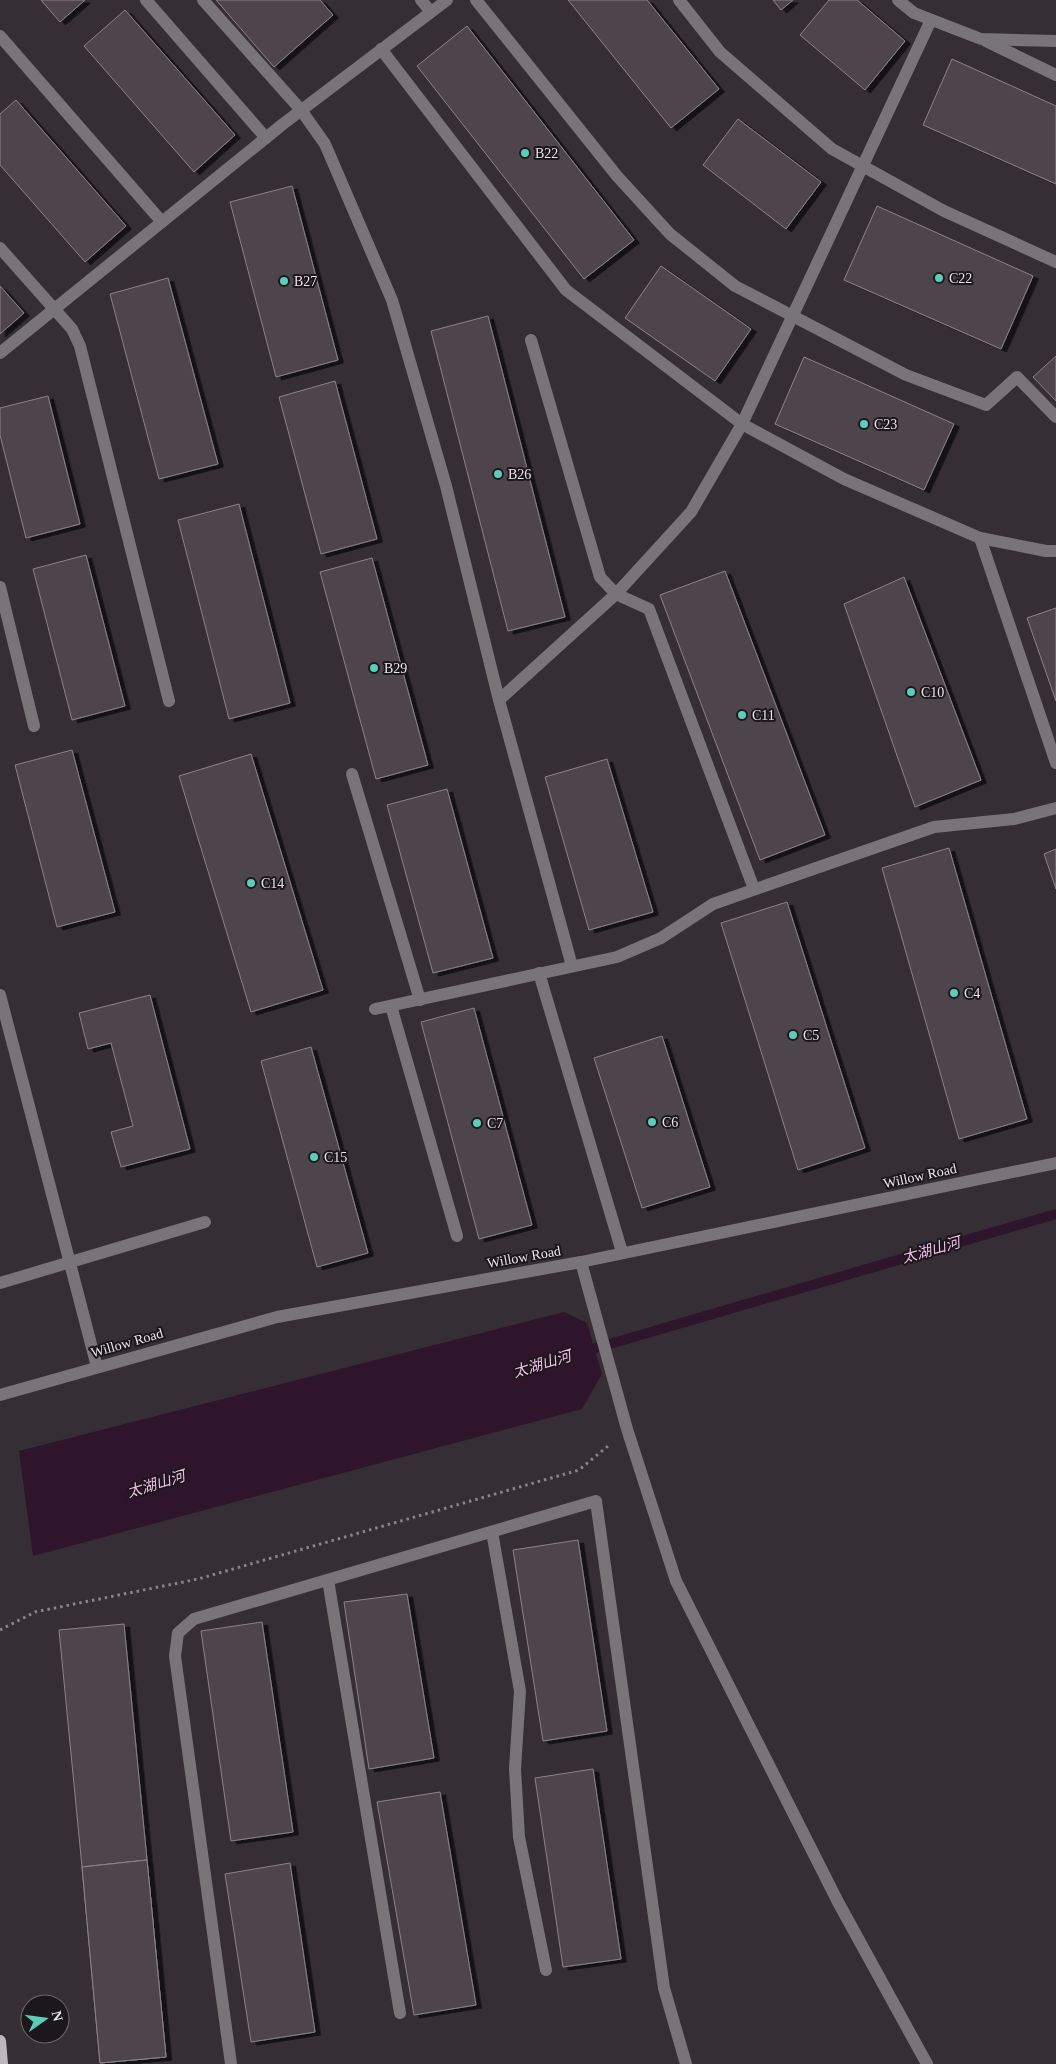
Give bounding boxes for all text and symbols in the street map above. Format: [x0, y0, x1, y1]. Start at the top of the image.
place label: B22 [535, 146, 558, 161]
marker: B22 [519, 147, 531, 159]
place label: C22 [949, 271, 972, 286]
marker: C22 [933, 272, 945, 284]
place label: B27 [294, 274, 317, 289]
marker: B27 [278, 275, 290, 287]
place label: C23 [874, 417, 897, 432]
marker: C23 [858, 418, 870, 430]
place label: B26 [508, 467, 531, 482]
marker: B26 [492, 468, 504, 480]
place label: B29 [384, 661, 407, 676]
marker: B29 [368, 662, 380, 674]
place label: C10 [921, 685, 944, 700]
marker: C10 [905, 686, 917, 698]
place label: C11 [752, 708, 775, 723]
marker: C11 [736, 709, 748, 721]
place label: C14 [261, 876, 284, 891]
marker: C14 [245, 877, 257, 889]
place label: C4 [964, 986, 980, 1001]
marker: C4 [948, 987, 960, 999]
place label: C5 [803, 1028, 819, 1043]
marker: C5 [787, 1029, 799, 1041]
place label: C6 [662, 1115, 678, 1130]
place label: C7 [487, 1116, 503, 1131]
marker: C6 [646, 1116, 658, 1128]
marker: C7 [471, 1117, 483, 1129]
place label: C15 [324, 1150, 347, 1165]
marker: C15 [308, 1151, 320, 1163]
street label: Willow Road [882, 1161, 958, 1191]
water label: 太湖山河 [900, 1233, 965, 1266]
street label: Willow Road [486, 1243, 562, 1271]
street label: Willow Road [89, 1326, 165, 1360]
water label: 太湖山河 [511, 1347, 576, 1380]
water label: 太湖山河 [125, 1467, 190, 1500]
north arrow [20, 1994, 70, 2044]
text: N [49, 2009, 66, 2023]

